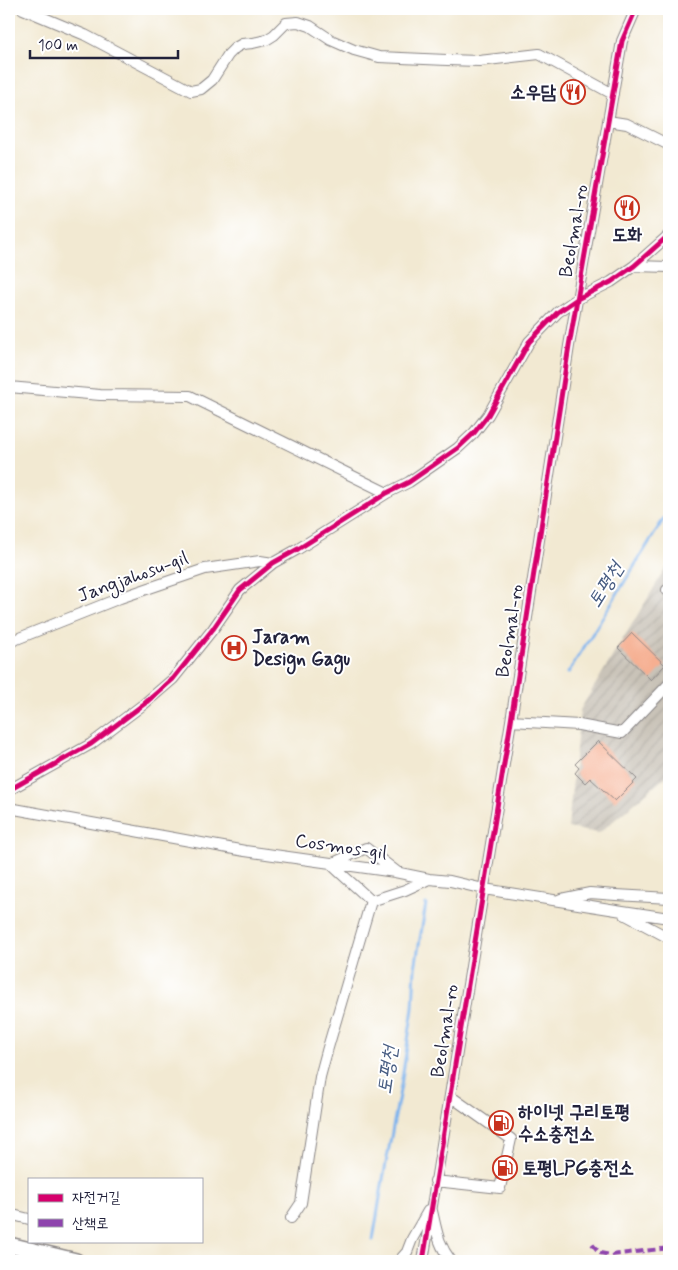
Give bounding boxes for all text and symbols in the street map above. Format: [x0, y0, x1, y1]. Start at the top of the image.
scale bar [30, 28, 178, 60]
text: 100 m [38, 36, 78, 56]
restaurant icon: 소우담 [560, 79, 586, 105]
place label: 소우담 [510, 80, 557, 105]
street label: Beolmal-ro [554, 182, 594, 280]
restaurant icon: 도화 [614, 195, 640, 221]
place label: 도화 [612, 223, 643, 248]
street label: Jangjahosu-gil [74, 545, 193, 610]
water label: 토평천 [582, 556, 631, 613]
street label: Beolmal-ro [490, 583, 530, 679]
place label: Jaram Design Gagu [252, 625, 350, 675]
hospital icon: Jaram Design Gagu [221, 635, 247, 661]
street label: Cosmos-gil [293, 828, 389, 867]
street label: Beolmal-ro [425, 983, 465, 1079]
water label: 토평천 [371, 1042, 405, 1096]
place label: 하이넷 구리토평 수소충전소 [518, 1100, 630, 1147]
fuel station icon: 하이넷 구리토평 수소충전소 [488, 1110, 514, 1136]
fuel station icon: 토평LPG충전소 [492, 1155, 518, 1181]
place label: 토평LPG충전소 [522, 1156, 634, 1181]
legend [28, 1178, 202, 1242]
text: 자전거길 [72, 1188, 120, 1208]
text: 산책로 [72, 1214, 108, 1234]

